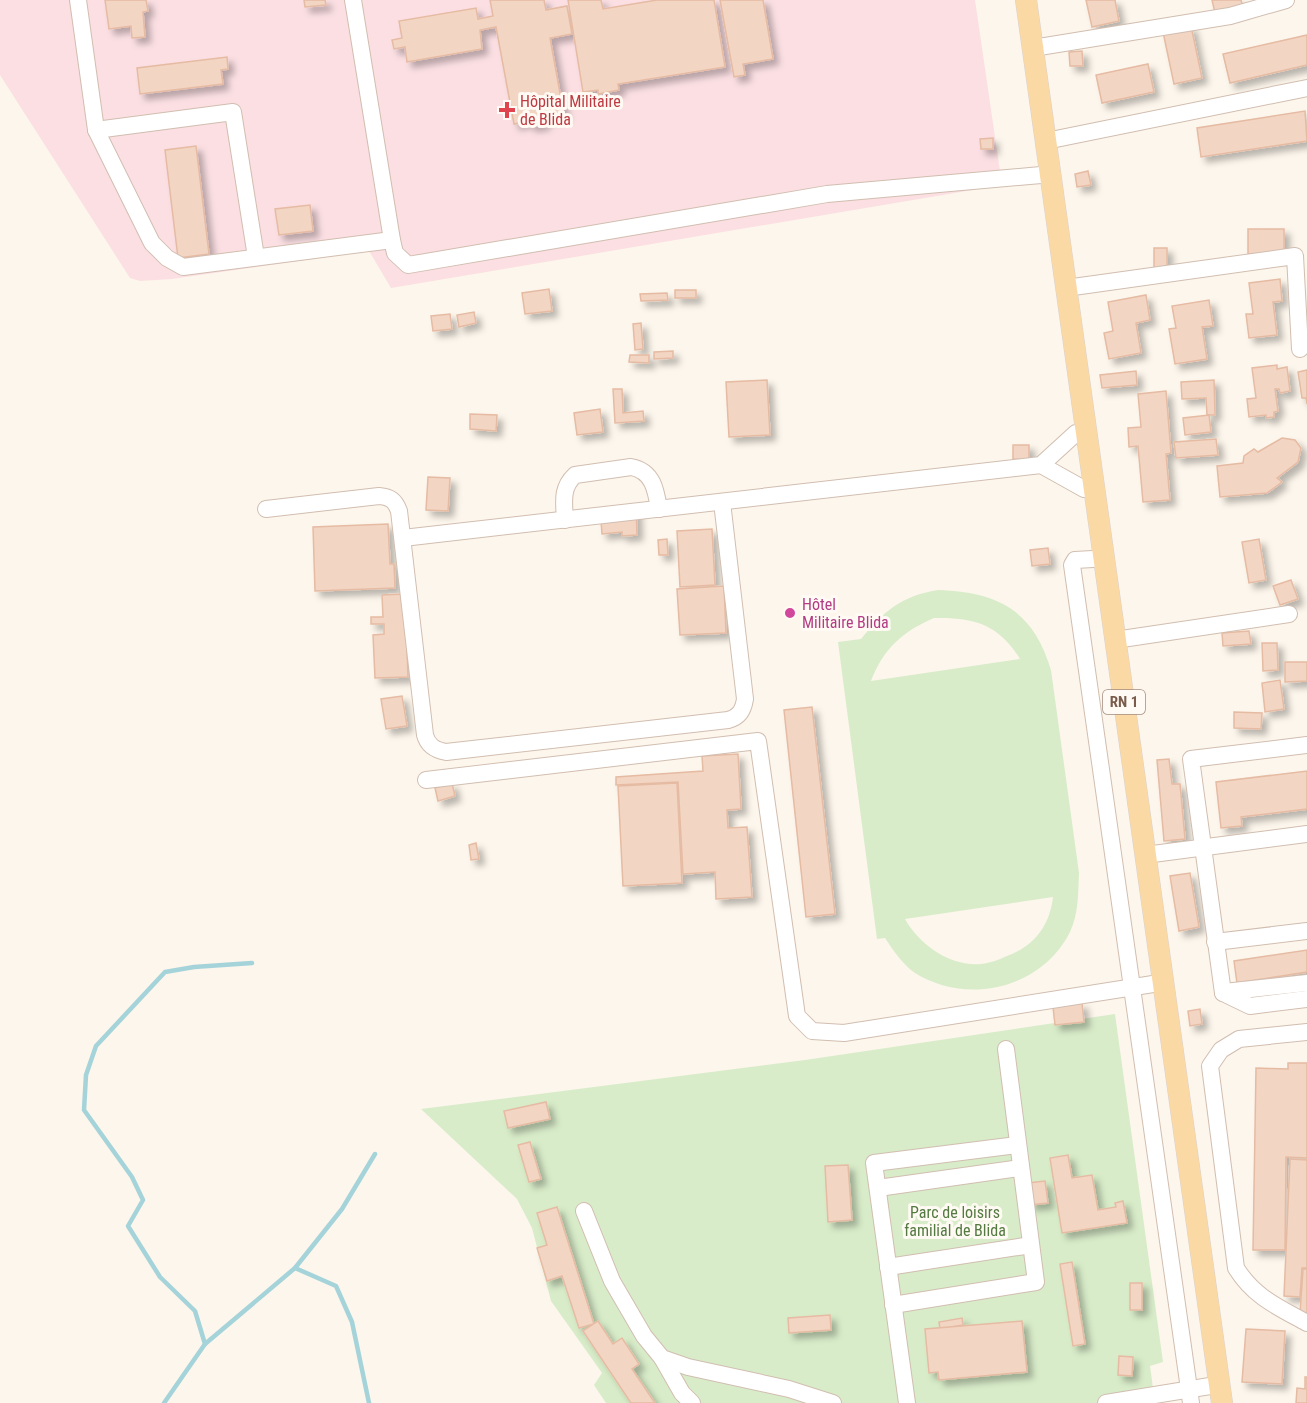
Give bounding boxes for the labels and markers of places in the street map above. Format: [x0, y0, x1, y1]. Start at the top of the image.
place label: Hôpital Militaire de Blida [520, 92, 621, 129]
marker: Hôpital Militaire de Blida [498, 101, 516, 119]
place label: Hôtel Militaire Blida [802, 595, 889, 632]
marker: Hôtel Militaire Blida [783, 606, 797, 620]

